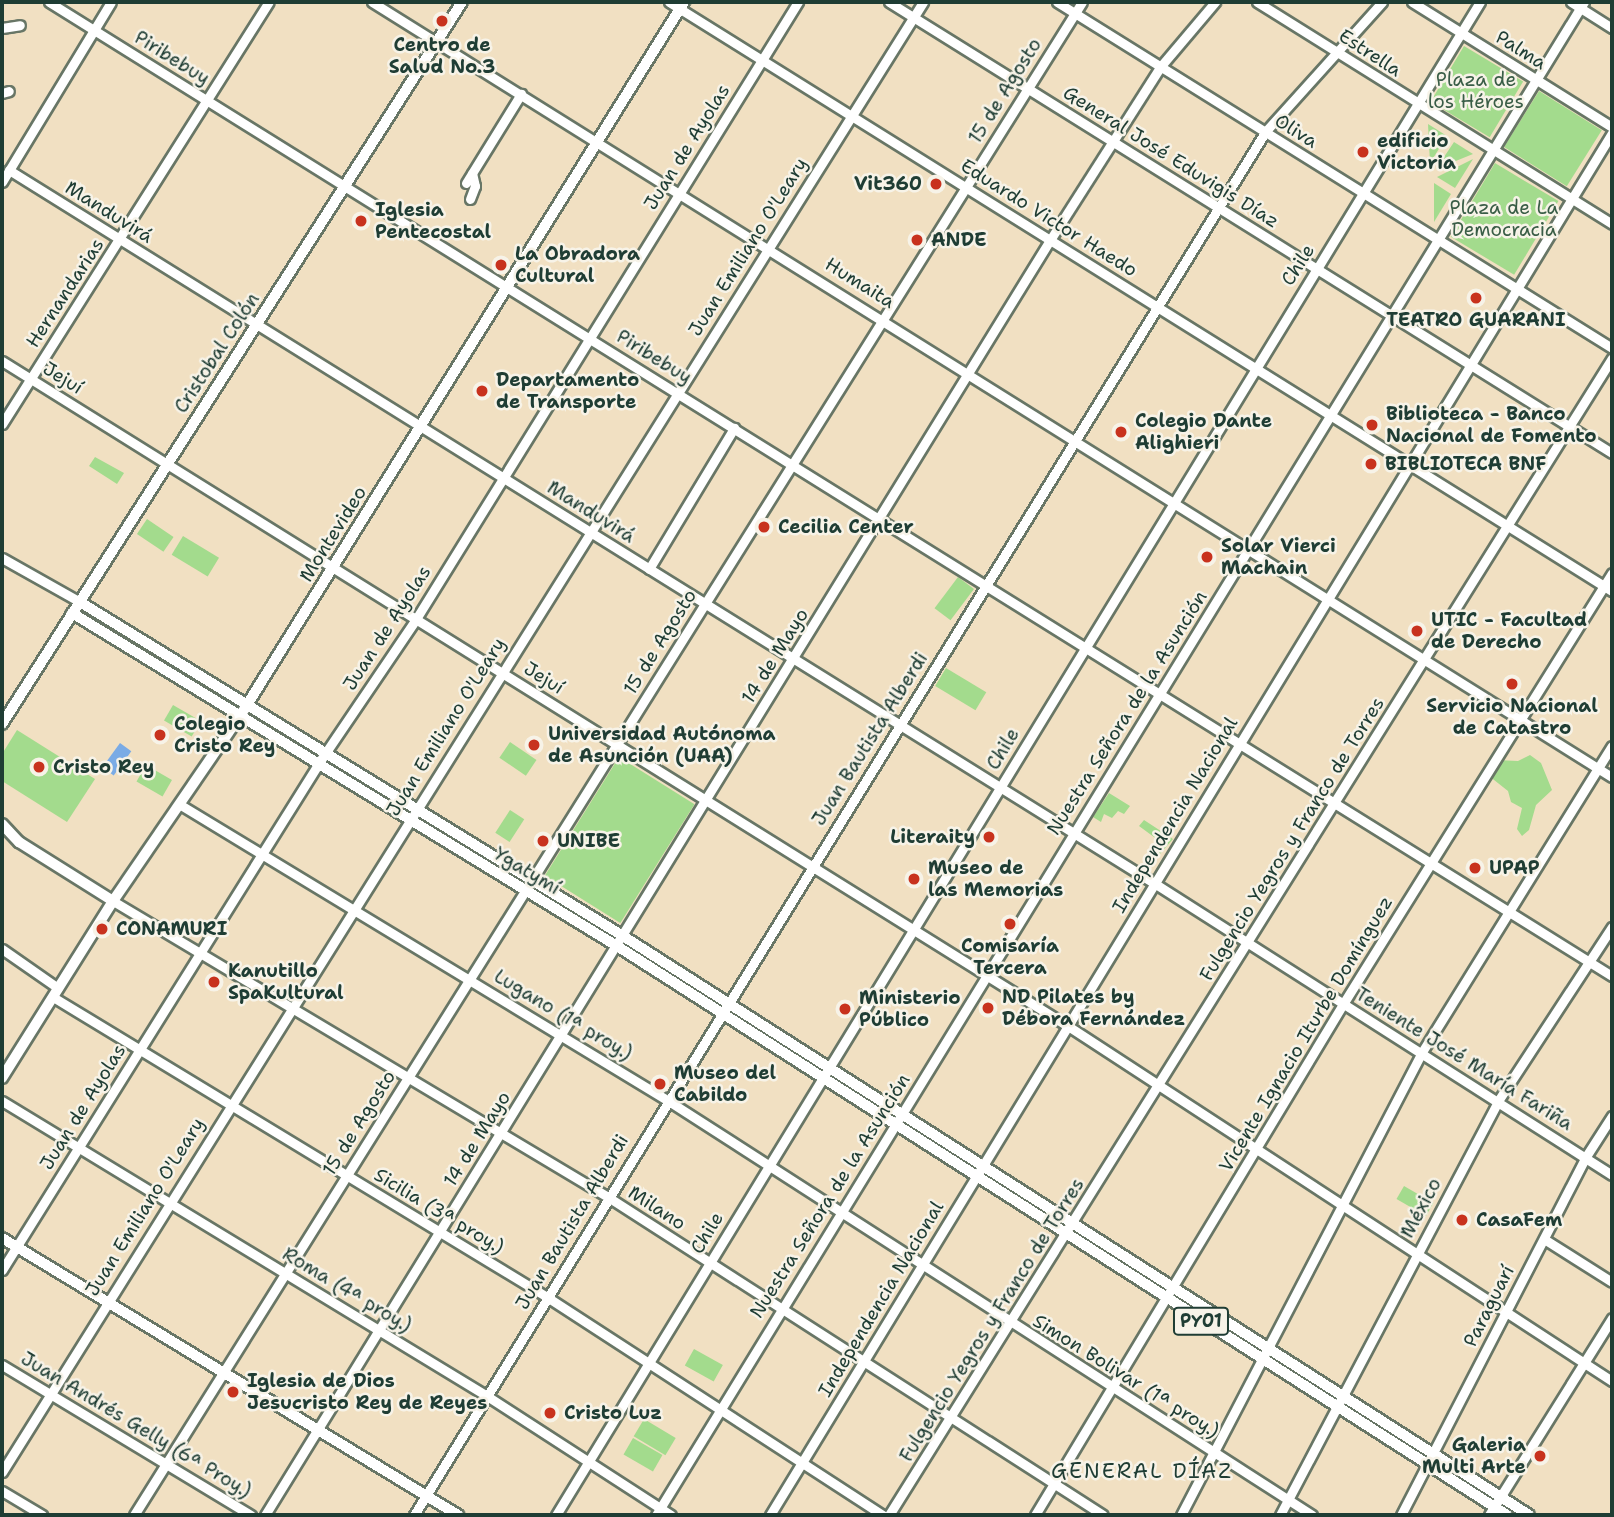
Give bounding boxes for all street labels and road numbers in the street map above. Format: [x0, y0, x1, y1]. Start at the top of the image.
street label: Estrella [1334, 24, 1406, 82]
street label: Piribebuy [130, 26, 214, 90]
street label: Palma [1491, 26, 1551, 74]
street label: 15 de Agosto [964, 34, 1046, 148]
street label: Juan de Ayolas [639, 80, 735, 214]
street label: General José Eduvigis Díaz [1059, 81, 1283, 233]
street label: Oliva [1270, 109, 1322, 153]
street label: Juan Emiliano O'Leary [684, 154, 812, 340]
street label: Eduardo Victor Haedo [956, 154, 1142, 282]
street label: Manduvirá [61, 176, 157, 248]
street label: Hernandarias [21, 234, 109, 352]
street label: Chile [1277, 240, 1319, 290]
street label: Humaita [821, 253, 899, 313]
street label: Cristobal Colón [170, 289, 264, 417]
street label: Piribebuy [612, 325, 696, 389]
street label: Jejuí [39, 357, 87, 399]
street label: Manduvirá [543, 476, 639, 548]
street label: Montevideo [295, 482, 371, 586]
street label: Juan de Ayolas [338, 561, 436, 695]
street label: 15 de Agosto [619, 585, 701, 699]
street label: Nuestra Señora de la Asunción [1042, 587, 1212, 839]
street label: 14 de Mayo [737, 604, 813, 708]
street label: Juan Emiliano O'Leary [382, 634, 510, 820]
street label: Juan Bautista Alberdi [807, 648, 933, 830]
street label: Jejuí [520, 657, 568, 699]
street label: Fulgencio Yegros y Franco de Torres [1195, 693, 1389, 985]
street label: Independencia Nacional [1108, 713, 1242, 917]
street label: Chile [982, 724, 1024, 774]
street label: Ygatymí [490, 842, 564, 900]
street label: Vicente Ignacio Iturbe Domínguez [1214, 892, 1398, 1176]
street label: Lugano (1ª proy.) [490, 965, 636, 1065]
street label: Teniente José María Fariña [1351, 983, 1577, 1135]
street label: Juan de Ayolas [35, 1040, 131, 1174]
street label: 15 de Agosto [318, 1066, 400, 1180]
street label: Nuestra Señora de la Asunción [745, 1070, 915, 1322]
street label: 14 de Mayo [439, 1087, 515, 1191]
street label: Juan Emiliano O'Leary [81, 1114, 209, 1300]
street label: Juan Bautista Alberdi [511, 1130, 633, 1314]
street label: Sicilia (3ª proy.) [370, 1163, 508, 1259]
street label: Fulgencio Yegros y Franco de Torres [895, 1174, 1089, 1466]
street label: México [1396, 1174, 1446, 1242]
street label: Milano [624, 1181, 690, 1235]
street label: Independencia Nacional [814, 1197, 948, 1401]
street label: Chile [686, 1208, 728, 1258]
street label: Roma (4ª proy.) [278, 1243, 416, 1337]
street label: Paraguarí [1459, 1261, 1519, 1351]
road number: PY01 [1171, 1306, 1231, 1336]
street label: Simon Bolivar (1ª proy.) [1029, 1309, 1223, 1443]
street label: Juan Andrés Gelly (6ª Proy.) [17, 1347, 255, 1503]

